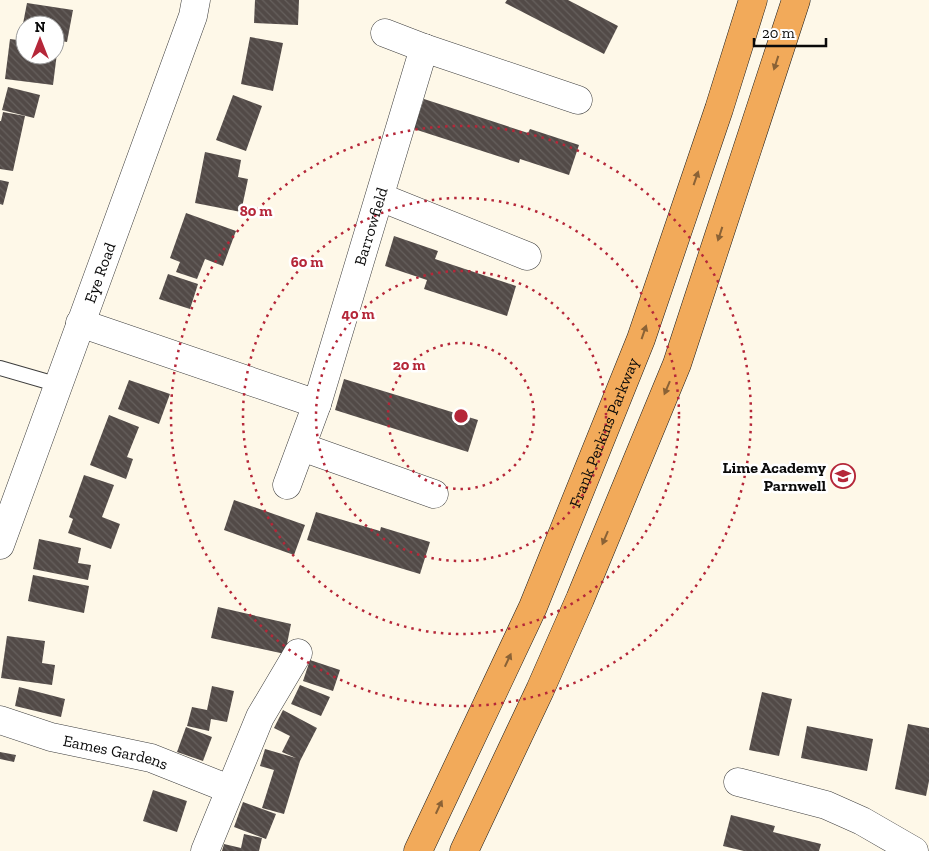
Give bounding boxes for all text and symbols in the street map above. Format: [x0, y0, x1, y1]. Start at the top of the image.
north arrow [15, 15, 65, 65]
scale bar [754, 15, 826, 47]
text: N [35, 19, 46, 36]
text: 20 m [762, 24, 795, 42]
one-way arrow [772, 56, 780, 71]
one-way arrow [692, 170, 700, 185]
street label: Barrowfield [350, 185, 391, 268]
text: 80 m [240, 202, 272, 220]
one-way arrow [716, 227, 724, 242]
street label: Eye Road [80, 240, 119, 305]
text: 60 m [291, 253, 323, 271]
text: 40 m [341, 305, 375, 323]
one-way arrow [640, 324, 648, 339]
street label: Frank Perkins Parkway [565, 354, 642, 510]
text: 20 m [393, 356, 425, 374]
one-way arrow [663, 381, 671, 395]
centre of rings [452, 407, 470, 425]
place label: Lime Academy Parnwell [723, 458, 827, 495]
school or university icon: Lime Academy Parnwell [830, 463, 856, 489]
one-way arrow [601, 531, 609, 545]
one-way arrow [504, 653, 512, 667]
street label: Eames Gardens [61, 730, 171, 773]
one-way arrow [435, 800, 443, 814]

